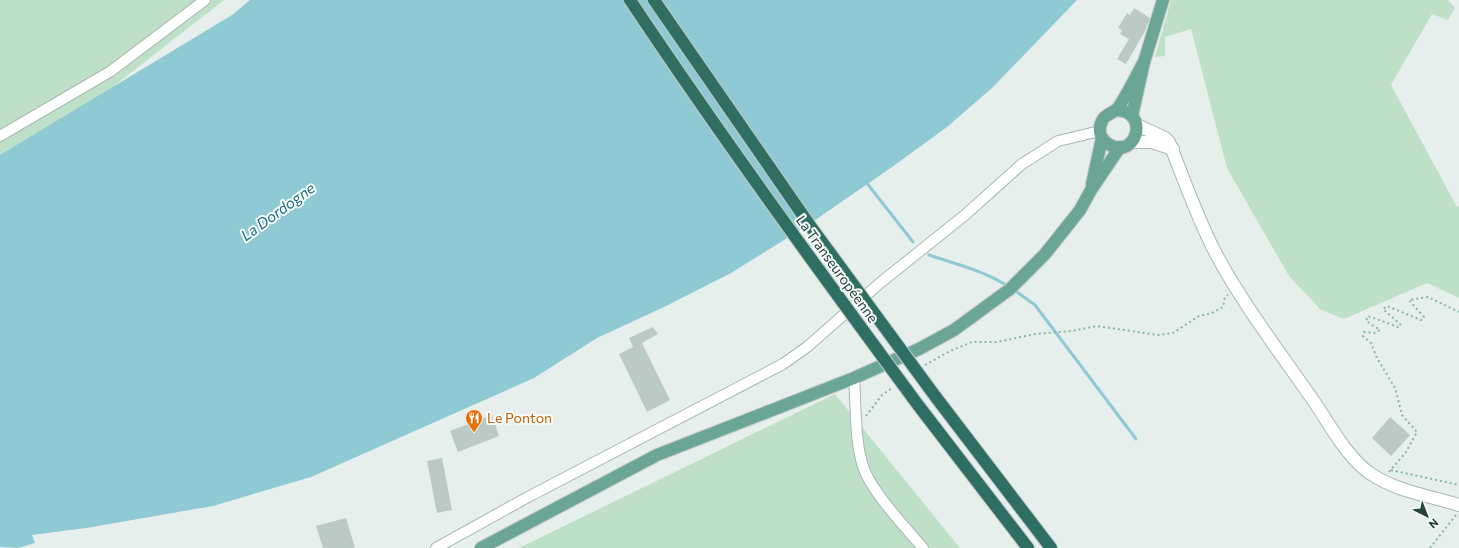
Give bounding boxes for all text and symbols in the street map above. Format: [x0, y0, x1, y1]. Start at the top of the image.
water label: La Dordogne [237, 178, 318, 244]
street label: La Transeuropéenne [793, 212, 882, 326]
restaurant icon: Le Ponton [464, 408, 484, 433]
place label: Le Ponton [487, 409, 552, 426]
north arrow [1407, 496, 1447, 536]
text: N [1427, 516, 1441, 531]

